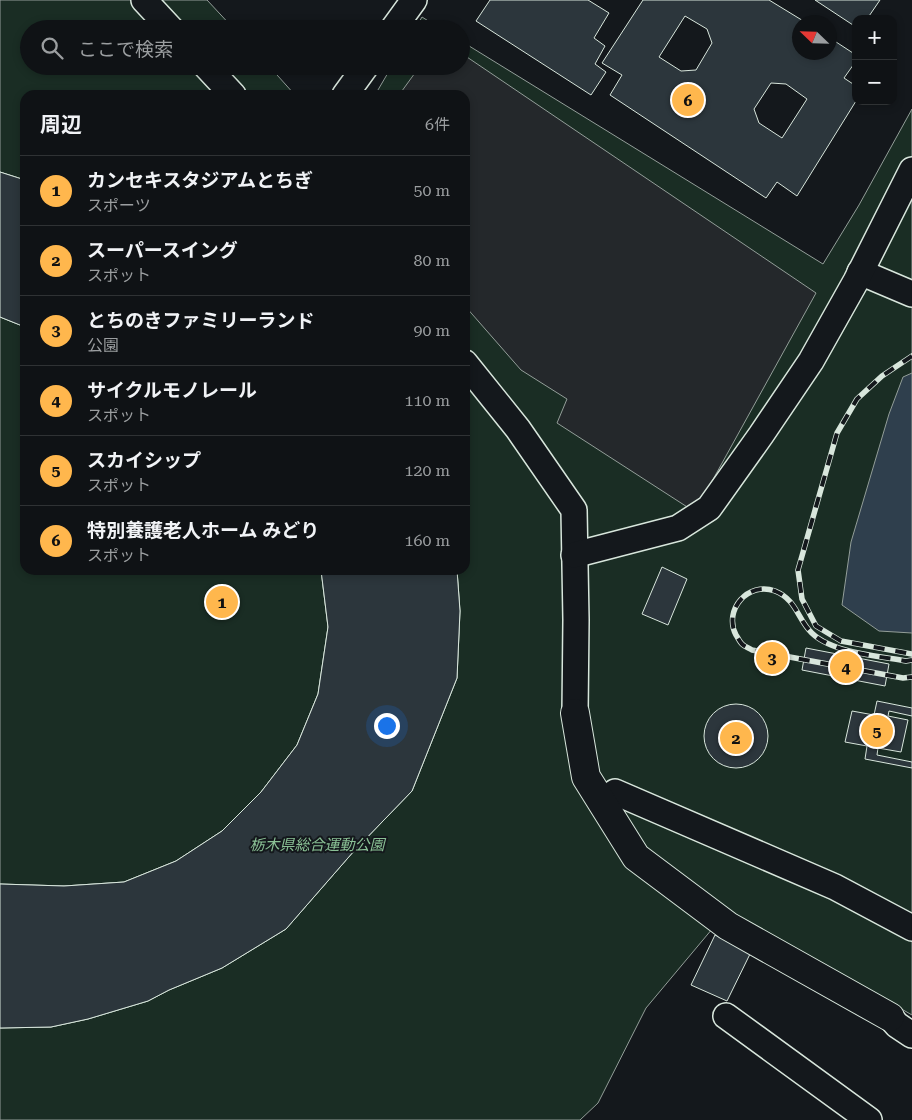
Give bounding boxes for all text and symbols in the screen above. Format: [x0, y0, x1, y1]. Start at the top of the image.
north arrow [792, 15, 837, 60]
map controls [852, 15, 897, 105]
button: + [852, 15, 897, 60]
search box [20, 20, 470, 75]
icon: search [38, 34, 66, 62]
text: ここで検索 [78, 38, 173, 61]
button: − [852, 60, 897, 105]
pin: 6 [672, 81, 704, 119]
text: 周辺 [40, 113, 82, 137]
text: 6件 [425, 115, 450, 134]
text: カンセキスタジアムとちぎ [87, 169, 313, 192]
text: 1 [52, 181, 60, 200]
text: 50 m [413, 181, 450, 200]
text: スポーツ [87, 196, 151, 215]
text: スーパースイング [87, 239, 238, 262]
text: 2 [52, 251, 60, 270]
text: 80 m [413, 251, 450, 270]
text: スポット [87, 266, 151, 285]
text: とちのきファミリーランド [87, 309, 314, 332]
text: 3 [52, 321, 60, 340]
text: 90 m [413, 321, 450, 340]
text: 公園 [87, 336, 119, 355]
text: サイクルモノレール [87, 379, 257, 402]
text: 4 [52, 391, 60, 410]
text: 110 m [404, 391, 450, 410]
text: スポット [87, 406, 151, 425]
text: スカイシップ [87, 449, 201, 472]
text: 5 [52, 461, 60, 480]
text: 120 m [404, 461, 450, 480]
text: スポット [87, 476, 151, 495]
text: 特別養護老人ホーム みどり [87, 519, 319, 542]
text: 6 [52, 531, 60, 550]
text: 160 m [404, 531, 450, 550]
text: スポット [87, 546, 151, 565]
pin: 1 [206, 583, 238, 621]
pin: 3 [756, 639, 788, 677]
pin: 4 [830, 648, 862, 686]
pin: 5 [861, 712, 893, 750]
your location [374, 713, 400, 739]
pin: 2 [720, 719, 752, 757]
park label: 栃木県総合運動公園 [249, 836, 386, 854]

